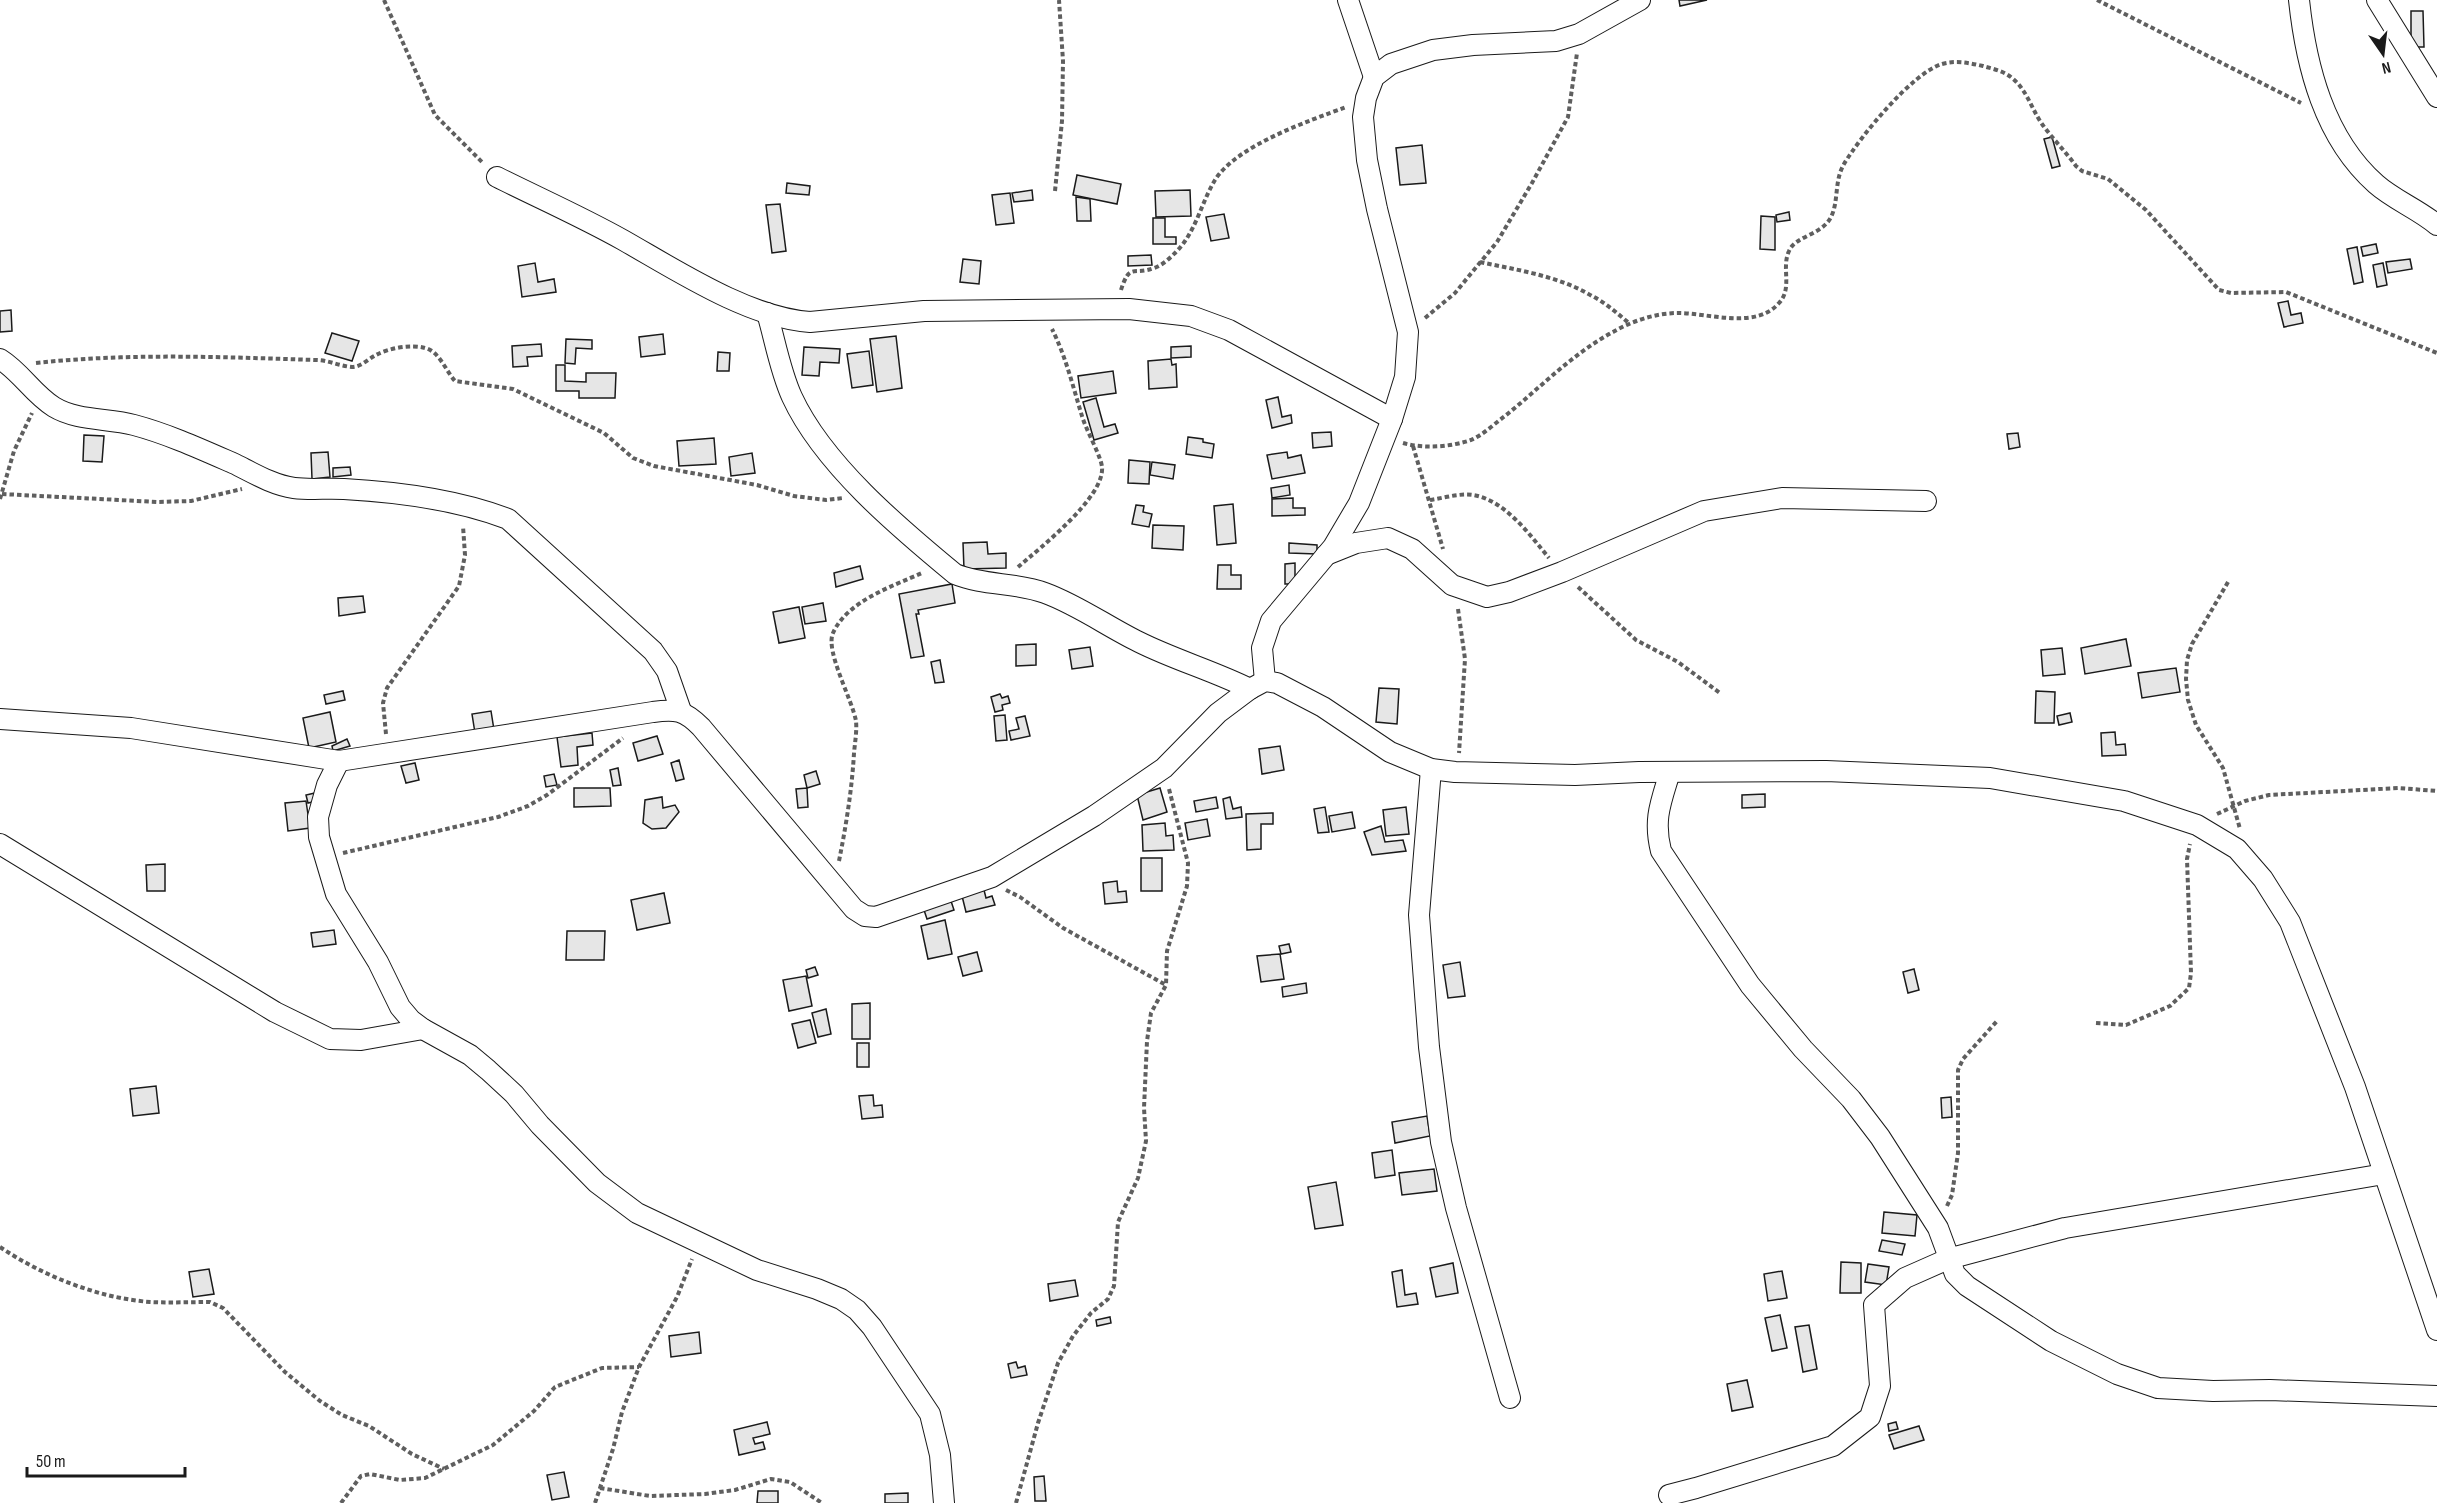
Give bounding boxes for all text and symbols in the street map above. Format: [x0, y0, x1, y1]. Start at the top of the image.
north arrow [2353, 24, 2413, 84]
text: N [2380, 57, 2393, 77]
scale bar [27, 1440, 184, 1478]
text: 50 m [36, 1451, 66, 1472]

